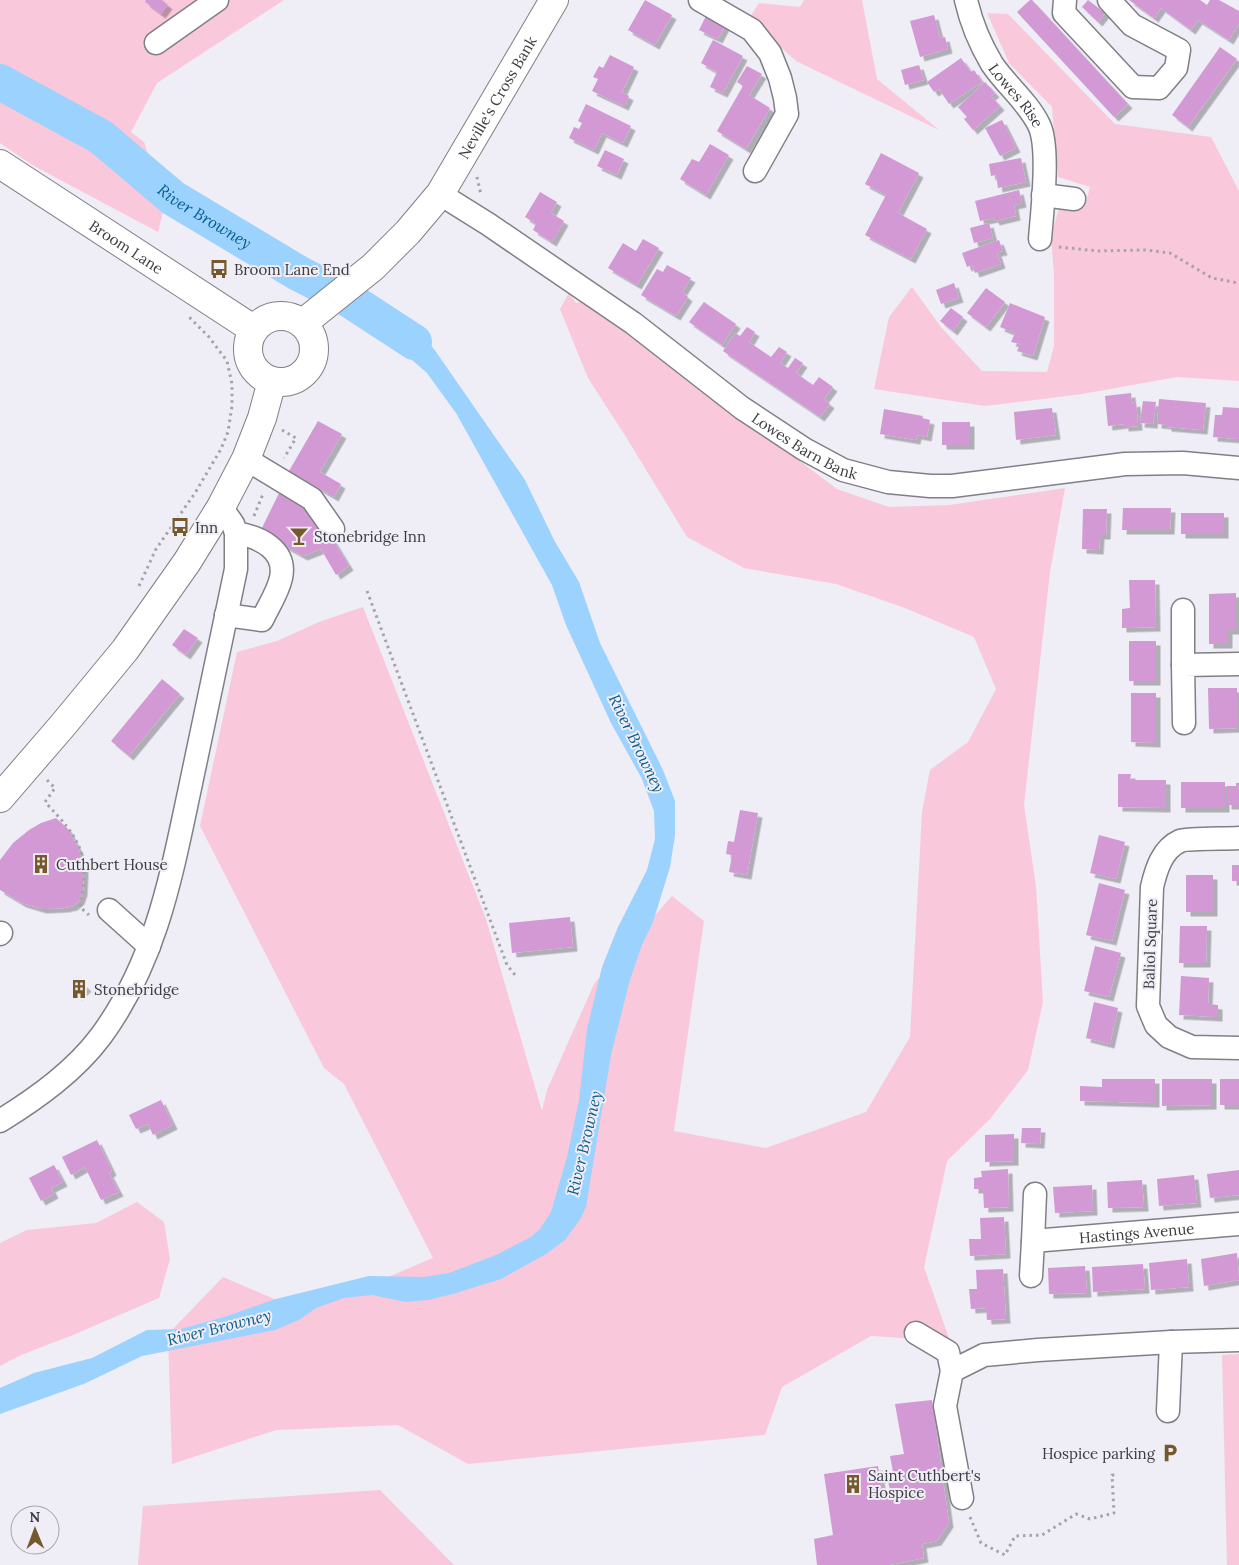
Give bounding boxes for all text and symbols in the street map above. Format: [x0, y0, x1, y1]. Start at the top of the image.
street label: Neville's Cross Bank [453, 32, 540, 162]
street label: Lowes Rise [985, 59, 1048, 130]
water label: River Browney [154, 180, 255, 253]
street label: Broom Lane [86, 215, 167, 278]
bus stop icon: Broom Lane End [208, 258, 230, 280]
place label: Broom Lane End [234, 260, 350, 279]
street label: Lowes Barn Bank [748, 408, 859, 483]
bus stop icon: Inn [169, 516, 191, 538]
place label: Inn [195, 518, 218, 537]
bar icon: Stonebridge Inn [288, 525, 310, 547]
place label: Stonebridge Inn [314, 527, 426, 546]
water label: River Browney [605, 691, 669, 795]
building icon: Cuthbert House [30, 853, 52, 875]
place label: Cuthbert House [56, 855, 168, 874]
street label: Baliol Square [1139, 898, 1161, 990]
building icon: Stonebridge [68, 978, 90, 1000]
place label: Stonebridge [94, 980, 179, 999]
water label: River Browney [562, 1089, 606, 1197]
street label: Hastings Avenue [1078, 1218, 1195, 1247]
water label: River Browney [165, 1304, 273, 1350]
parking icon: Hospice parking [1159, 1442, 1181, 1464]
place label: Hospice parking [1042, 1444, 1156, 1463]
place label: Saint Cuthbert's Hospice [868, 1466, 981, 1502]
building icon: Saint Cuthbert's Hospice [842, 1473, 864, 1495]
north arrow [10, 1505, 60, 1555]
text: N [29, 1508, 41, 1526]

